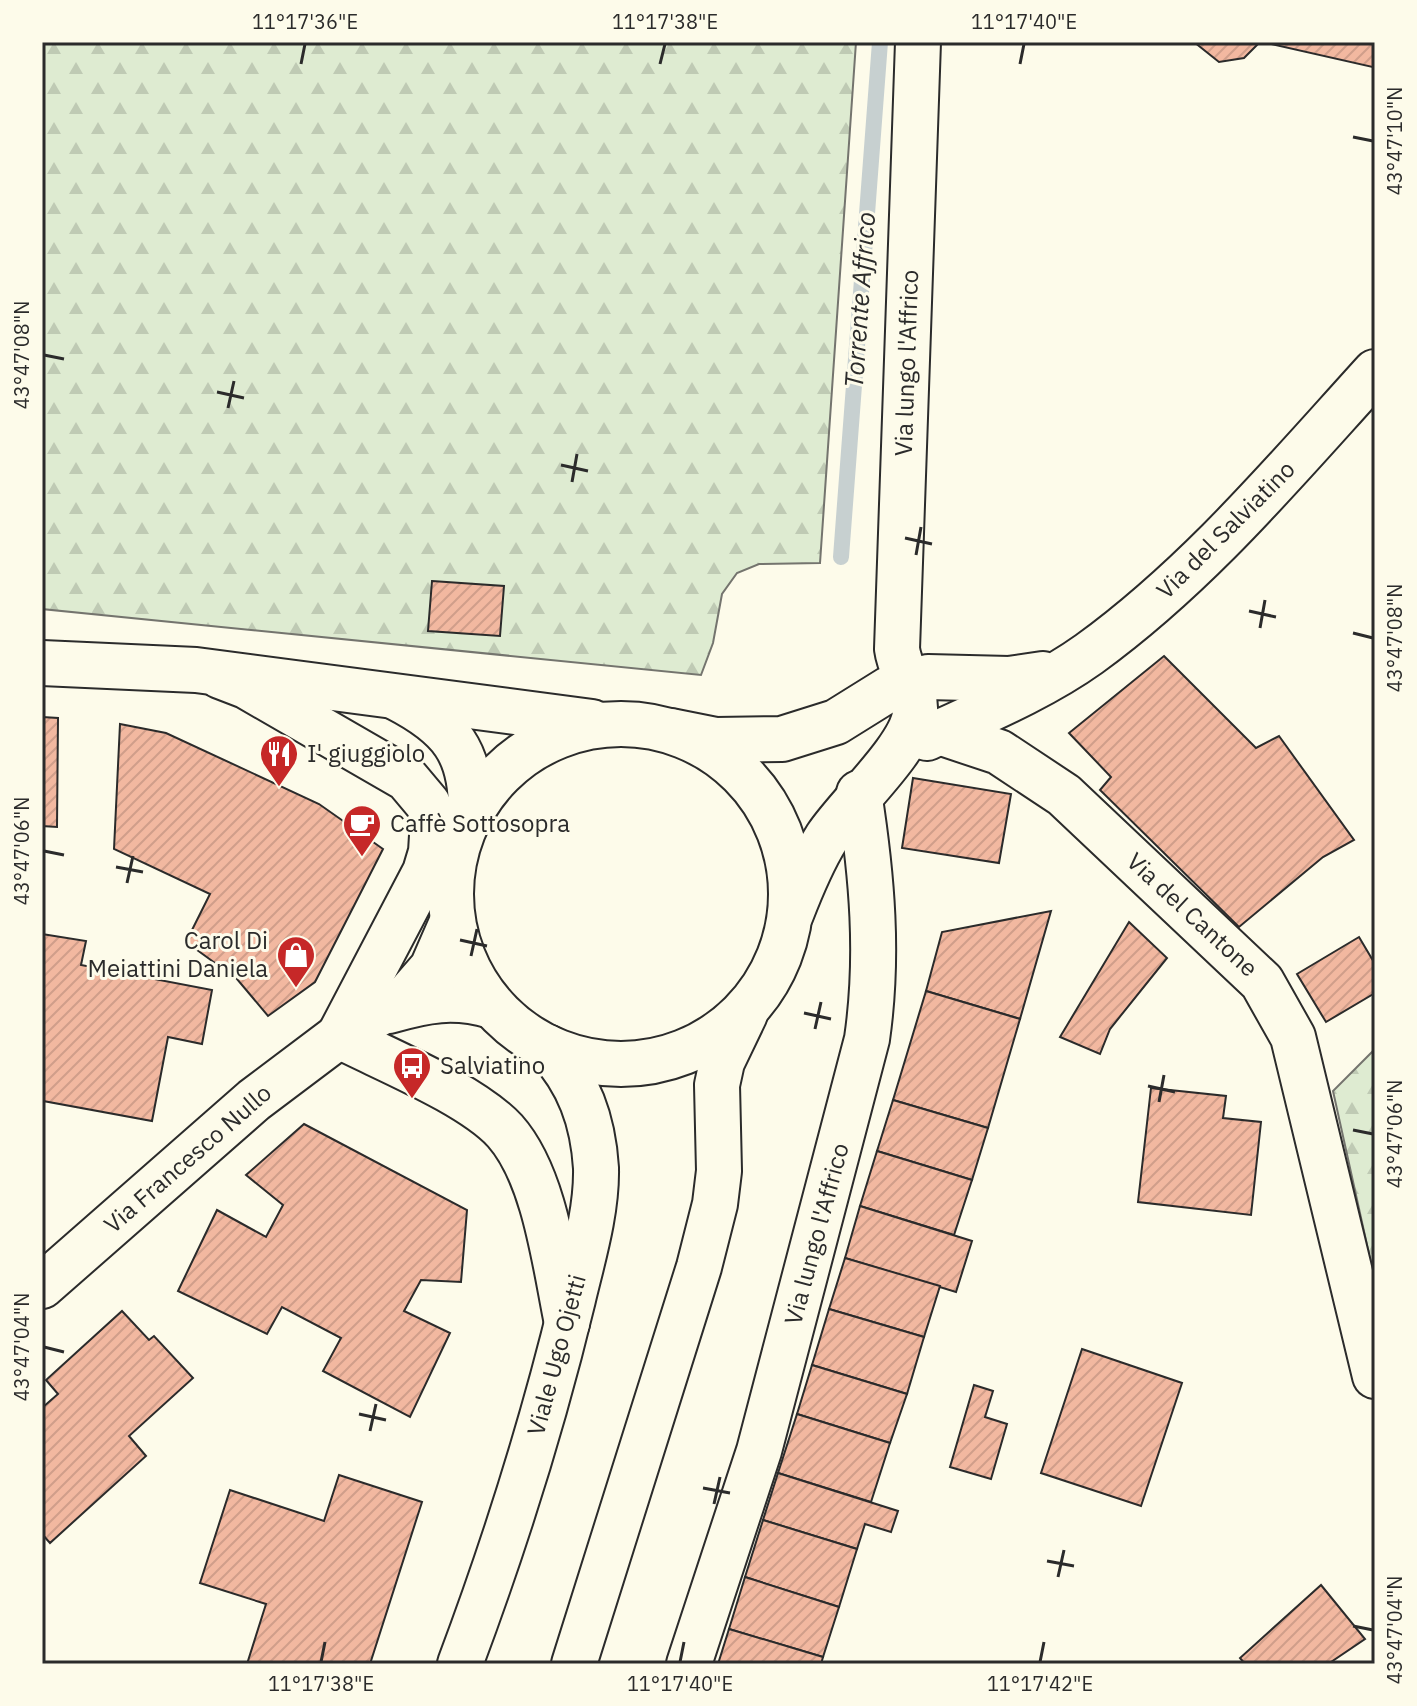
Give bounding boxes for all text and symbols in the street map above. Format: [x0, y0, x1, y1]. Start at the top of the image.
text: 11°17'36"E [252, 8, 358, 35]
text: 11°17'38"E [612, 8, 718, 35]
text: 11°17'40"E [971, 8, 1077, 35]
text: 43°47'10"N [1381, 87, 1408, 195]
water label: Torrente Affrico [836, 211, 882, 389]
street label: Via lungo l'Affrico [887, 269, 925, 457]
text: 43°47'08"N [8, 301, 35, 409]
street label: Via del Salviatino [1149, 453, 1302, 606]
text: 43°47'08"N [1381, 584, 1408, 692]
restaurant icon: I' giuggiolo [258, 733, 300, 788]
place label: I' giuggiolo [307, 737, 425, 769]
text: 43°47'06"N [8, 797, 35, 905]
cafe icon: Caffè Sottosopra [341, 803, 383, 858]
place label: Caffè Sottosopra [390, 807, 570, 839]
street label: Via del Cantone [1120, 845, 1265, 983]
place label: Carol Di Meiattini Daniela [88, 924, 268, 984]
shop icon: Carol Di Meiattini Daniela [275, 934, 317, 989]
bus stop icon: Salviatino [391, 1045, 433, 1100]
place label: Salviatino [440, 1049, 545, 1081]
street label: Via Francesco Nullo [97, 1077, 278, 1240]
text: 43°47'06"N [1381, 1080, 1408, 1188]
street label: Via lungo l'Affrico [776, 1139, 856, 1328]
street label: Viale Ugo Ojetti [519, 1271, 593, 1439]
text: 43°47'04"N [8, 1293, 35, 1401]
text: 43°47'04"N [1381, 1576, 1408, 1684]
text: 11°17'38"E [268, 1670, 374, 1697]
text: 11°17'40"E [627, 1670, 733, 1697]
text: 11°17'42"E [987, 1670, 1093, 1697]

